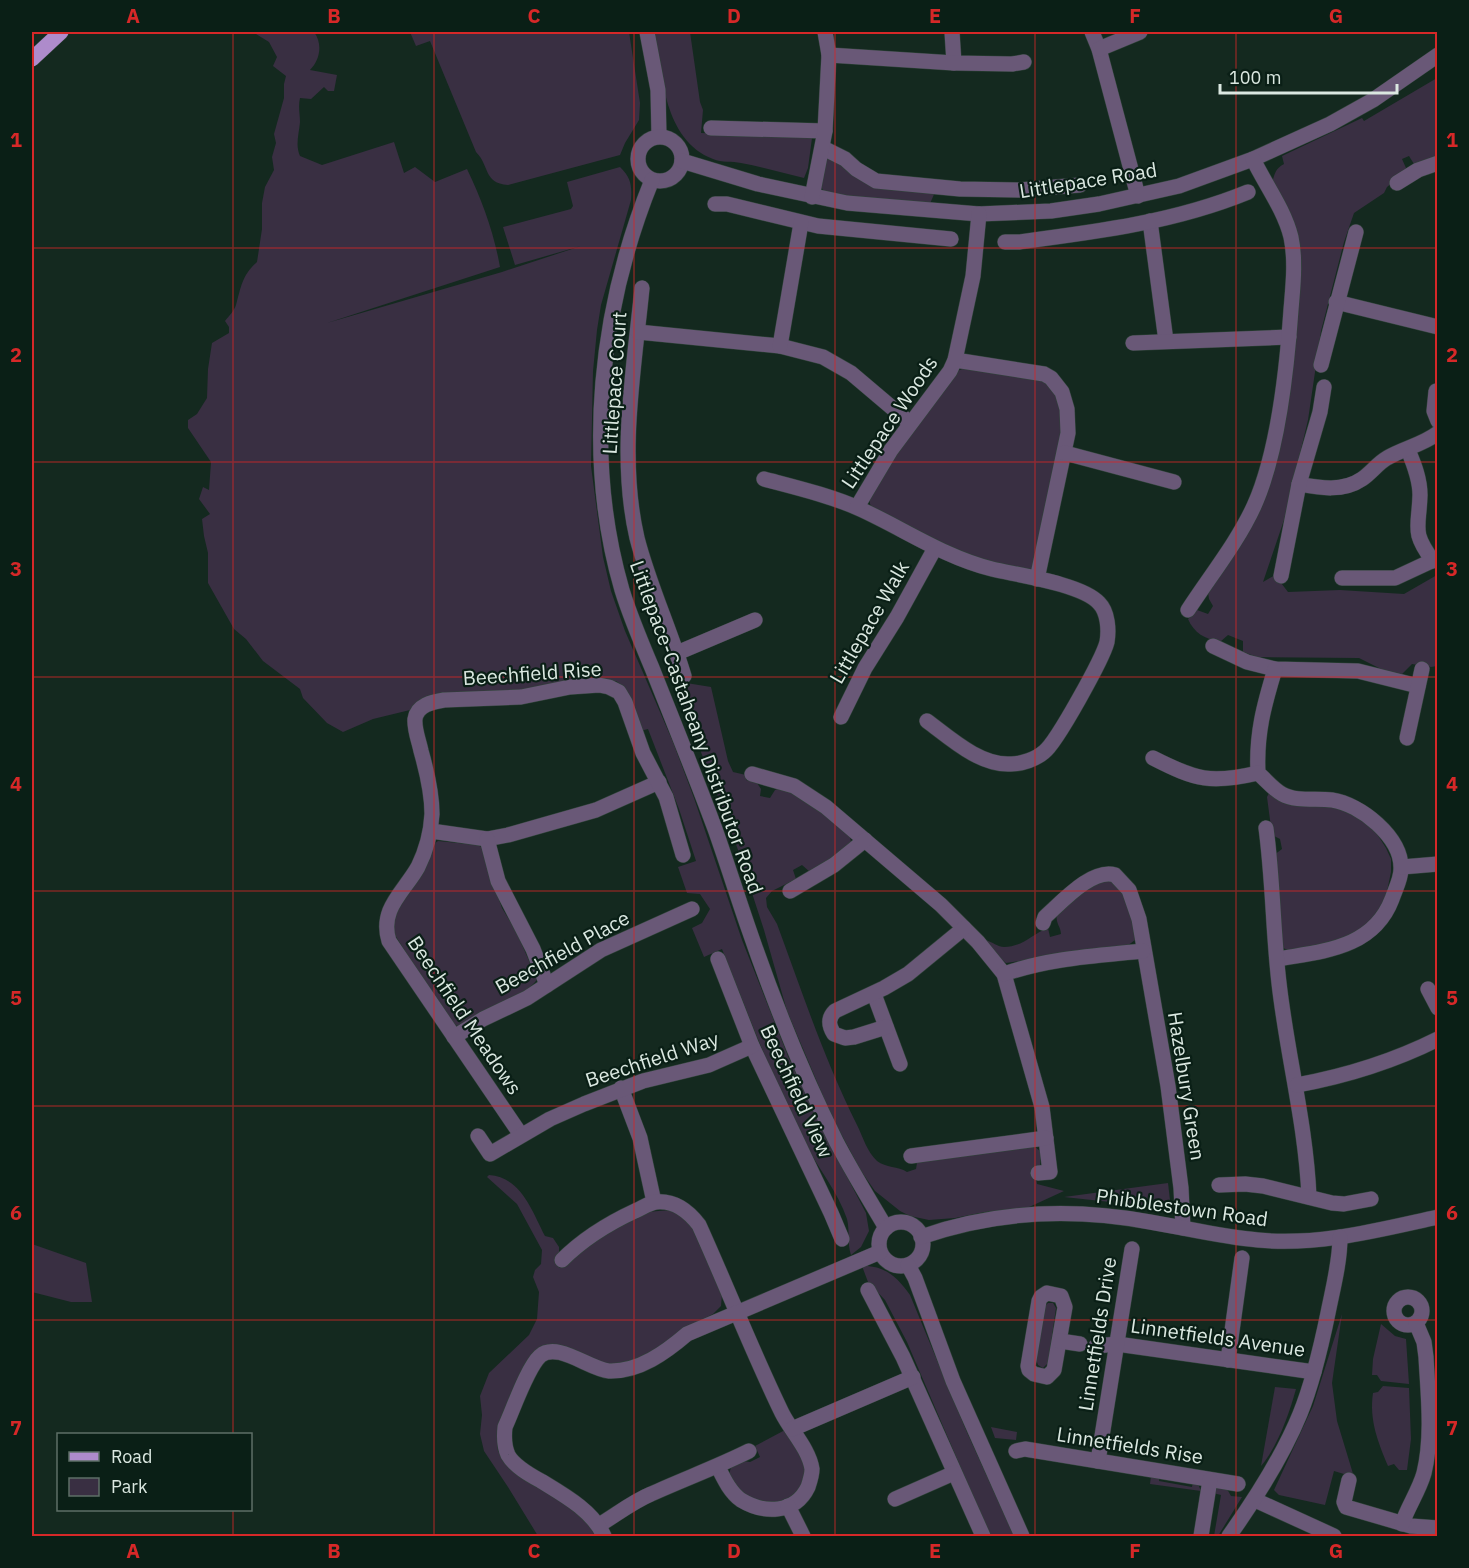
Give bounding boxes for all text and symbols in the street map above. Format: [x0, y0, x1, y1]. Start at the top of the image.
text: A [126, 2, 140, 29]
text: B [327, 2, 341, 29]
text: C [527, 2, 541, 29]
text: D [727, 2, 741, 29]
text: E [929, 2, 941, 29]
text: F [1129, 2, 1141, 29]
text: G [1329, 2, 1343, 29]
scale bar [1220, 57, 1397, 95]
text: 100 m [1229, 66, 1281, 89]
text: 1 [10, 126, 22, 153]
text: 1 [1446, 126, 1458, 153]
street label: Littlepace Road [1017, 156, 1159, 204]
street label: Littlepace Court [596, 311, 632, 455]
text: 2 [10, 341, 22, 368]
text: 2 [1446, 341, 1458, 368]
street label: Littlepace Woods [835, 350, 943, 494]
text: 3 [10, 555, 22, 582]
street label: Littlepace Walk [823, 555, 915, 688]
text: 3 [1446, 555, 1458, 582]
street label: Littlepace-Castaheany Distributor Road [624, 557, 770, 897]
street label: Beechfield Rise [462, 655, 602, 691]
text: 4 [10, 770, 22, 797]
text: 4 [1446, 770, 1458, 797]
street label: Beechfield Place [490, 904, 634, 1000]
street label: Beechfield Meadows [402, 930, 528, 1100]
text: 5 [10, 984, 22, 1011]
text: 5 [1446, 984, 1458, 1011]
street label: Hazelbury Green [1162, 1010, 1212, 1162]
street label: Beechfield View [754, 1020, 840, 1162]
street label: Beechfield Way [582, 1025, 722, 1093]
street label: Phibblestown Road [1094, 1182, 1270, 1232]
text: 6 [10, 1199, 22, 1226]
text: 6 [1446, 1199, 1458, 1226]
street label: Linnetfields Drive [1071, 1255, 1123, 1413]
street label: Linnetfields Avenue [1129, 1311, 1307, 1363]
text: 7 [10, 1414, 22, 1441]
text: 7 [1446, 1414, 1458, 1441]
street label: Linnetfields Rise [1055, 1420, 1205, 1470]
legend [57, 1433, 252, 1511]
text: Road [111, 1445, 152, 1468]
text: Park [111, 1475, 148, 1498]
text: A [126, 1537, 140, 1564]
text: B [327, 1537, 341, 1564]
text: C [527, 1537, 541, 1564]
text: D [727, 1537, 741, 1564]
text: E [929, 1537, 941, 1564]
text: F [1129, 1537, 1141, 1564]
text: G [1329, 1537, 1343, 1564]

